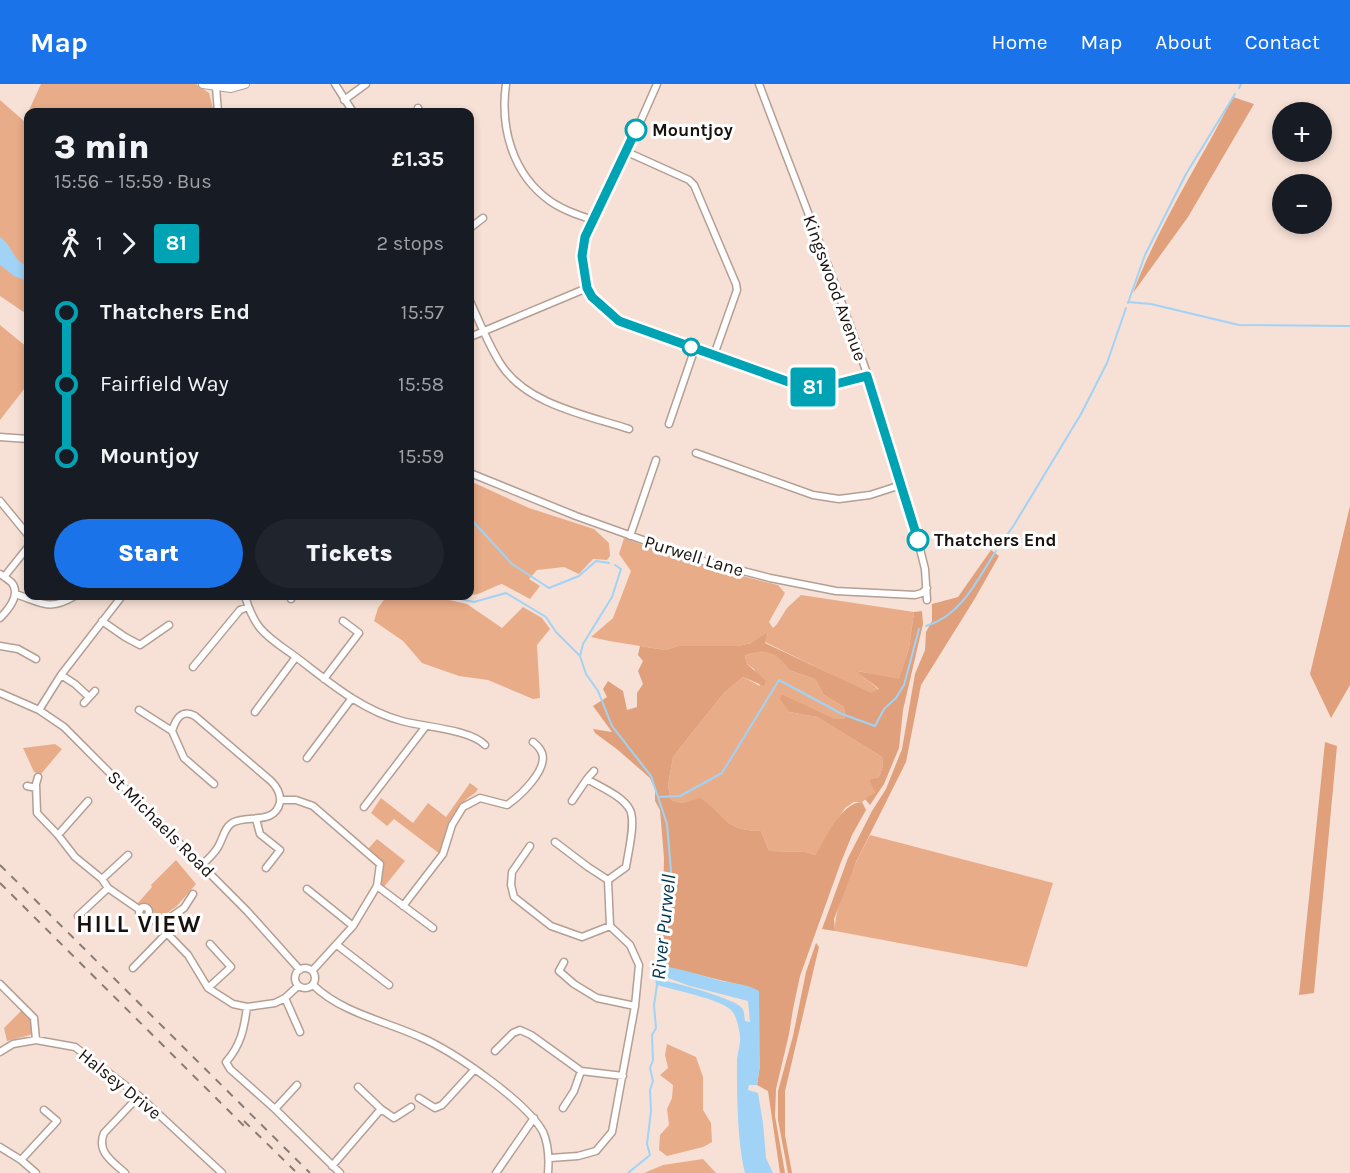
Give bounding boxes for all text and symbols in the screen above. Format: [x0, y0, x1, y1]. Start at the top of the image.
text: Map [30, 26, 88, 59]
text: Home [992, 30, 1048, 54]
text: Map [1081, 30, 1122, 54]
text: About [1155, 30, 1212, 54]
text: Contact [1245, 30, 1320, 54]
map controls [1272, 102, 1332, 234]
button: + [1272, 102, 1332, 162]
marker: Mountjoy [625, 119, 647, 141]
place label: Mountjoy [652, 119, 733, 141]
text: 3 min [54, 128, 149, 166]
text: £1.35 [392, 146, 444, 172]
text: 15:56 – 15:59 · Bus [54, 170, 212, 193]
button: − [1272, 174, 1332, 234]
street label: Kingswood Avenue [798, 212, 872, 364]
icon: walk [54, 227, 87, 260]
icon: forward [112, 227, 145, 260]
text: 81 [166, 231, 187, 255]
text: 1 [96, 232, 103, 255]
text: 2 stops [377, 232, 444, 255]
text: Thatchers End [100, 299, 250, 325]
text: 15:57 [401, 301, 444, 324]
unlabelled marker [682, 338, 700, 356]
line badge: 81 [786, 368, 840, 406]
text: Fairfield Way [100, 371, 229, 397]
text: 15:58 [398, 373, 444, 396]
text: 81 [802, 375, 824, 399]
text: Mountjoy [100, 443, 199, 469]
text: 15:59 [399, 445, 444, 468]
button: Start [54, 519, 243, 588]
button: Tickets [255, 519, 444, 588]
marker: Thatchers End [907, 529, 929, 551]
place label: Thatchers End [934, 529, 1057, 551]
street label: Purwell Lane [642, 531, 746, 581]
street label: St Michaels Road [103, 766, 219, 882]
water label: River Purwell [647, 873, 680, 981]
district label: HILL VIEW [76, 910, 202, 938]
street label: Halsey Drive [74, 1044, 166, 1124]

